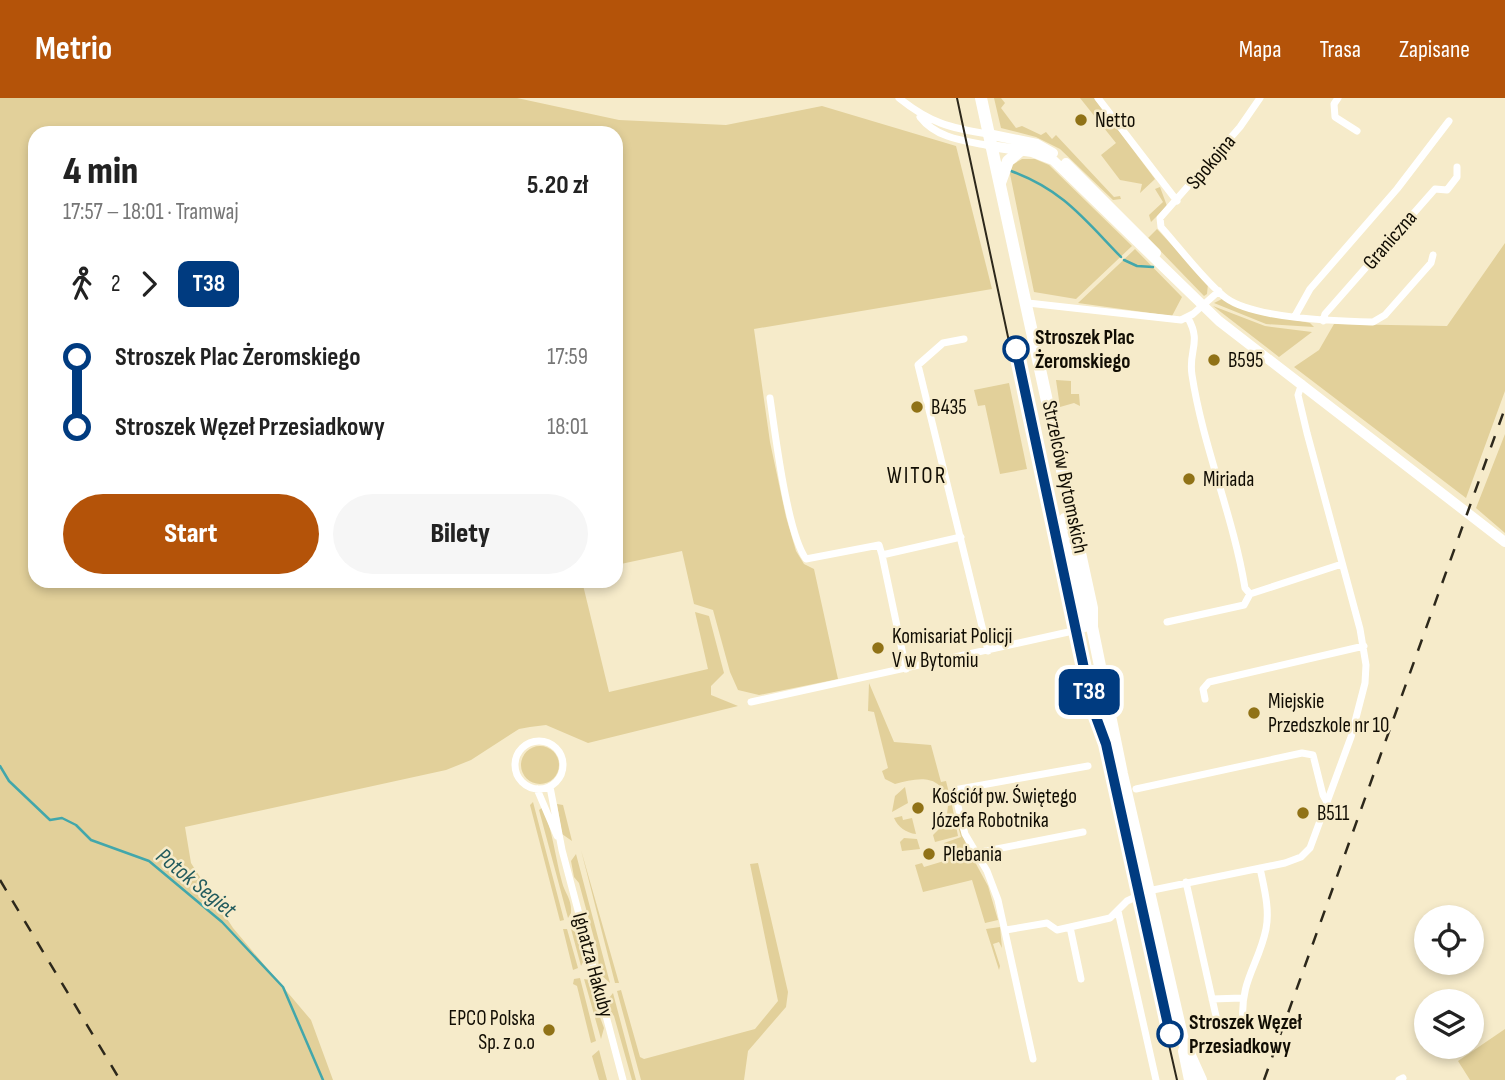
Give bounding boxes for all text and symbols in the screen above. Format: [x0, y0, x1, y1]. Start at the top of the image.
text: Metrio [35, 29, 112, 69]
text: Mapa [1239, 35, 1282, 64]
text: Trasa [1320, 35, 1361, 64]
text: Zapisane [1399, 35, 1470, 64]
place label: Netto [1095, 108, 1135, 133]
marker: Netto [1073, 112, 1089, 128]
street label: Spokojna [1181, 130, 1241, 194]
text: 4 min [63, 149, 138, 194]
text: 5.20 zł [527, 170, 588, 201]
text: 17:57 – 18:01 · Tramwaj [63, 198, 239, 226]
street label: Graniczna [1358, 205, 1422, 275]
icon: walk [63, 265, 101, 303]
icon: forward [130, 265, 168, 303]
text: T38 [192, 269, 225, 298]
text: 2 [111, 270, 120, 298]
place label: Stroszek Plac Żeromskiego [1035, 325, 1135, 374]
marker: Stroszek Plac Żeromskiego [1003, 336, 1029, 362]
text: Stroszek Plac Żeromskiego [115, 342, 361, 373]
text: 17:59 [547, 343, 588, 371]
place label: B595 [1228, 348, 1264, 373]
marker: B595 [1206, 352, 1222, 368]
place label: B435 [931, 395, 967, 420]
street label: Strzelców Bytomskich [1037, 398, 1093, 556]
marker: B435 [909, 399, 925, 415]
text: Stroszek Węzeł Przesiadkowy [115, 412, 385, 443]
text: 18:01 [547, 413, 588, 441]
district label: WITOR [887, 462, 947, 490]
place label: Miriada [1203, 467, 1254, 492]
marker: Miriada [1181, 471, 1197, 487]
button: Start [63, 494, 319, 574]
button: Bilety [333, 494, 588, 574]
place label: Komisariat Policji V w Bytomiu [892, 624, 1012, 673]
marker: Komisariat Policji V w Bytomiu [870, 640, 886, 656]
line badge: T38 [1049, 669, 1129, 715]
text: T38 [1073, 677, 1105, 706]
place label: Miejskie Przedszkole nr 10 [1268, 689, 1389, 738]
marker: Miejskie Przedszkole nr 10 [1246, 705, 1262, 721]
place label: Kościół pw. Świętego Józefa Robotnika [931, 784, 1077, 833]
marker: Kościół pw. Świętego Józefa Robotnika [910, 800, 926, 816]
place label: B511 [1317, 801, 1350, 826]
marker: B511 [1295, 805, 1311, 821]
water label: Potok Segiet [150, 842, 243, 925]
place label: Plebania [943, 842, 1002, 867]
marker: Plebania [921, 846, 937, 862]
map controls [1414, 905, 1484, 1059]
button: locate [1414, 905, 1484, 975]
street label: Ignatza Hakuby [567, 910, 619, 1020]
button: layers [1414, 989, 1484, 1059]
place label: EPCO Polska Sp. z o.o [449, 1006, 535, 1055]
place label: Stroszek Węzeł Przesiadkowy [1189, 1010, 1302, 1059]
marker: Stroszek Węzeł Przesiadkowy [1157, 1021, 1183, 1047]
marker: EPCO Polska Sp. z o.o [541, 1022, 557, 1038]

